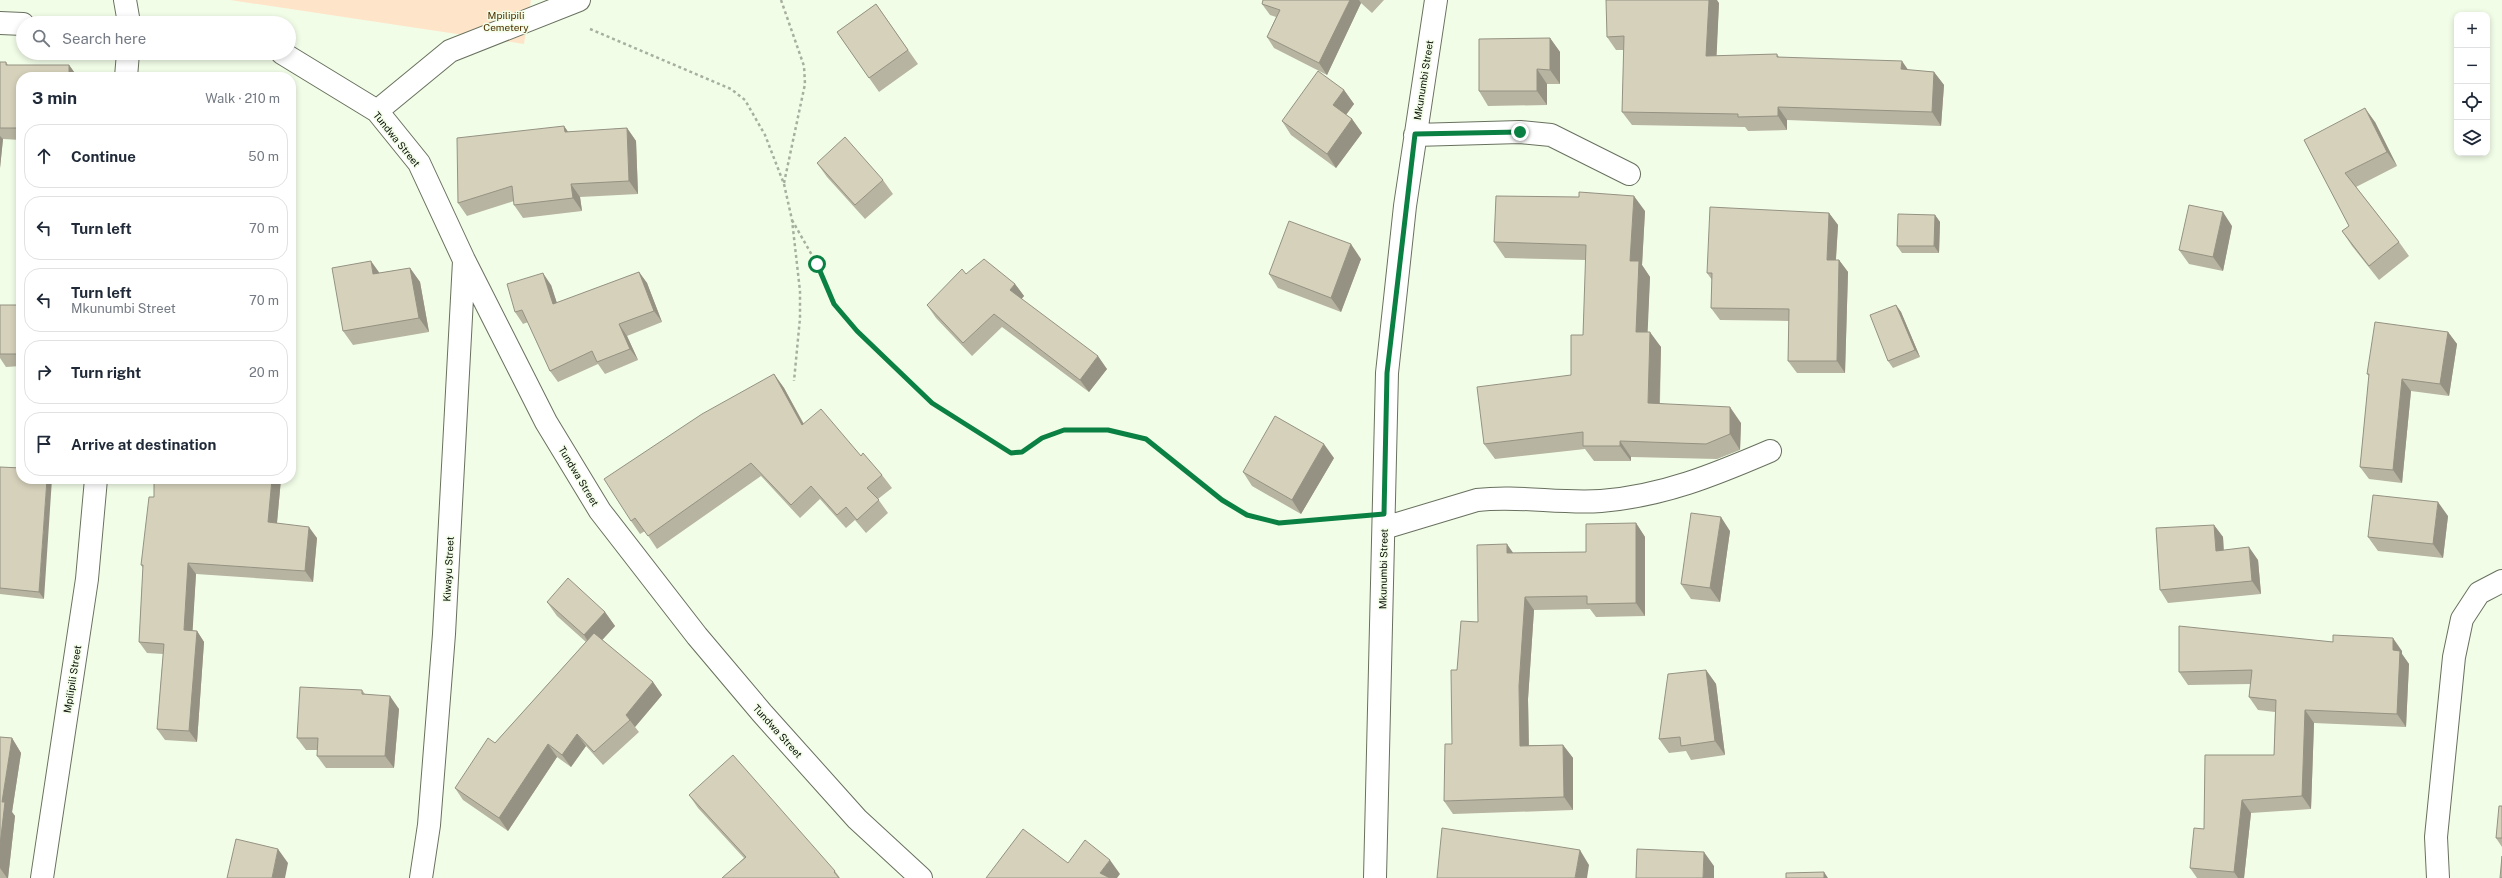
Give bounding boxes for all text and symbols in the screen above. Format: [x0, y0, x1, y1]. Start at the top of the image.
park label: Mpilipili Cemetery [483, 9, 529, 33]
map controls [2454, 12, 2490, 156]
button: + [2454, 12, 2490, 48]
search box [16, 16, 296, 60]
icon: search [30, 27, 52, 49]
text: Search here [62, 30, 146, 47]
street label: Mkunumbi Street [1411, 39, 1435, 121]
button: − [2454, 48, 2490, 84]
button: locate [2454, 84, 2490, 120]
text: 3 min [32, 88, 77, 108]
text: Walk · 210 m [205, 91, 280, 106]
street label: Tundwa Street [371, 109, 423, 169]
button: layers [2454, 120, 2490, 156]
route end [1511, 123, 1529, 141]
icon: ahead [33, 145, 55, 167]
text: Continue [71, 148, 136, 165]
text: 50 m [248, 149, 279, 164]
icon: left [33, 217, 55, 239]
text: Turn left [71, 220, 132, 237]
text: 70 m [249, 221, 279, 236]
route start [808, 255, 826, 273]
text: Turn left [71, 284, 132, 301]
icon: left [33, 289, 55, 311]
text: 70 m [249, 293, 279, 308]
text: Mkunumbi Street [71, 301, 176, 316]
icon: right [33, 361, 55, 383]
text: Turn right [71, 364, 141, 381]
text: 20 m [249, 365, 279, 380]
icon: arrive [33, 433, 55, 455]
text: Arrive at destination [71, 436, 216, 453]
street label: Tundwa Street [556, 444, 602, 508]
street label: Mkunumbi Street [1376, 528, 1390, 609]
street label: Kiwayu Street [440, 536, 456, 602]
street label: Mpilipili Street [61, 644, 83, 714]
street label: Tundwa Street [751, 702, 805, 760]

